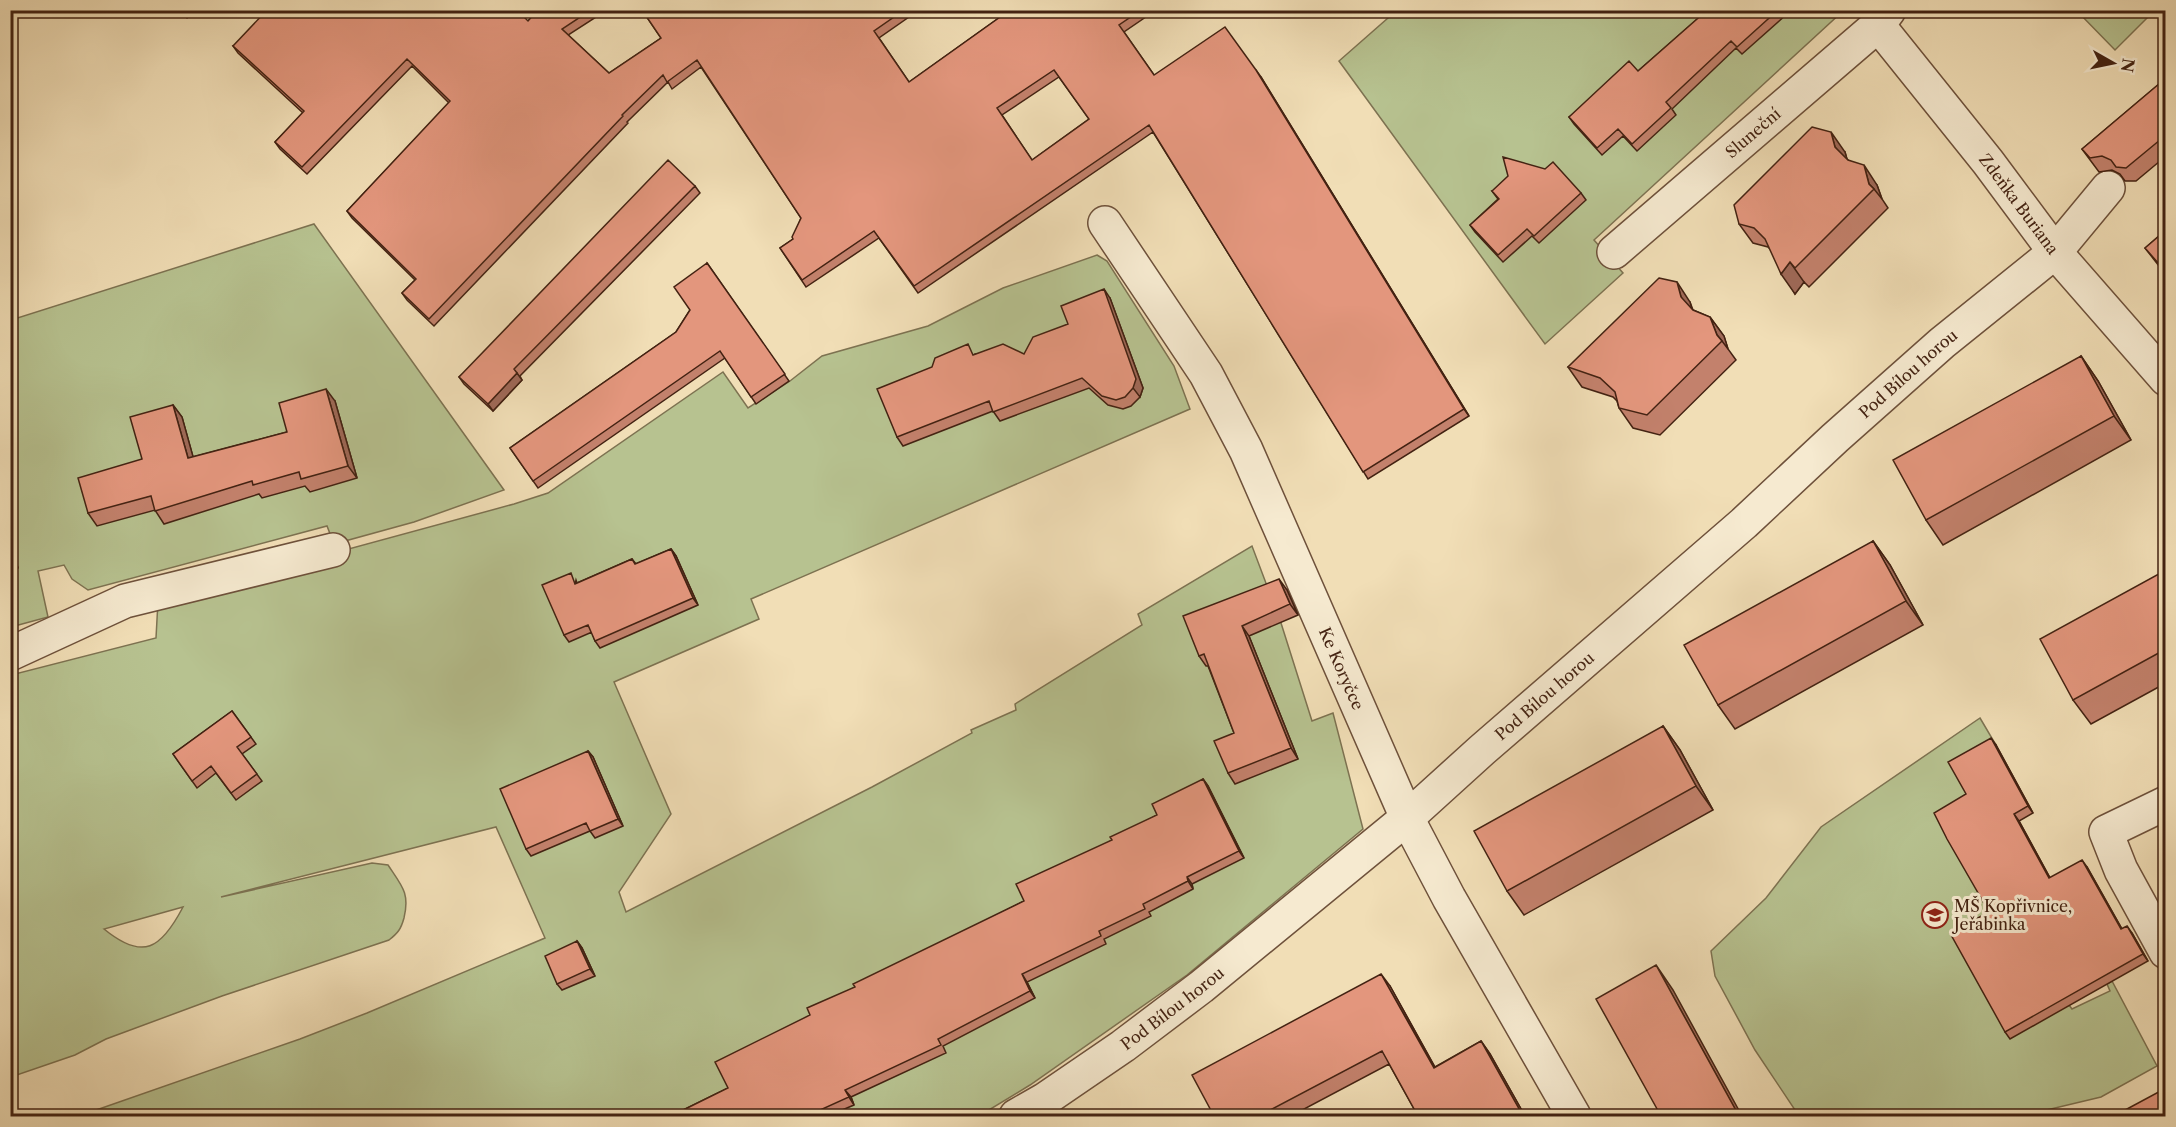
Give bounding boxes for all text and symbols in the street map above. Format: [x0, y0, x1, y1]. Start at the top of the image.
north arrow [2083, 33, 2143, 93]
text: N [2117, 57, 2139, 74]
street label: Sluneční [1721, 103, 1785, 162]
street label: Zdeňka Buriana [1975, 150, 2064, 259]
street label: Pod Bílou horou [1855, 325, 1961, 422]
street label: Ke Koryčce [1315, 624, 1368, 713]
street label: Pod Bílou horou [1491, 647, 1598, 744]
place label: MŠ Kopřivnice, Jeřabinka [1951, 895, 2072, 934]
school or university icon: MŠ Kopřivnice, Jeřabinka [1920, 900, 1950, 930]
street label: Pod Bílou horou [1117, 962, 1228, 1054]

